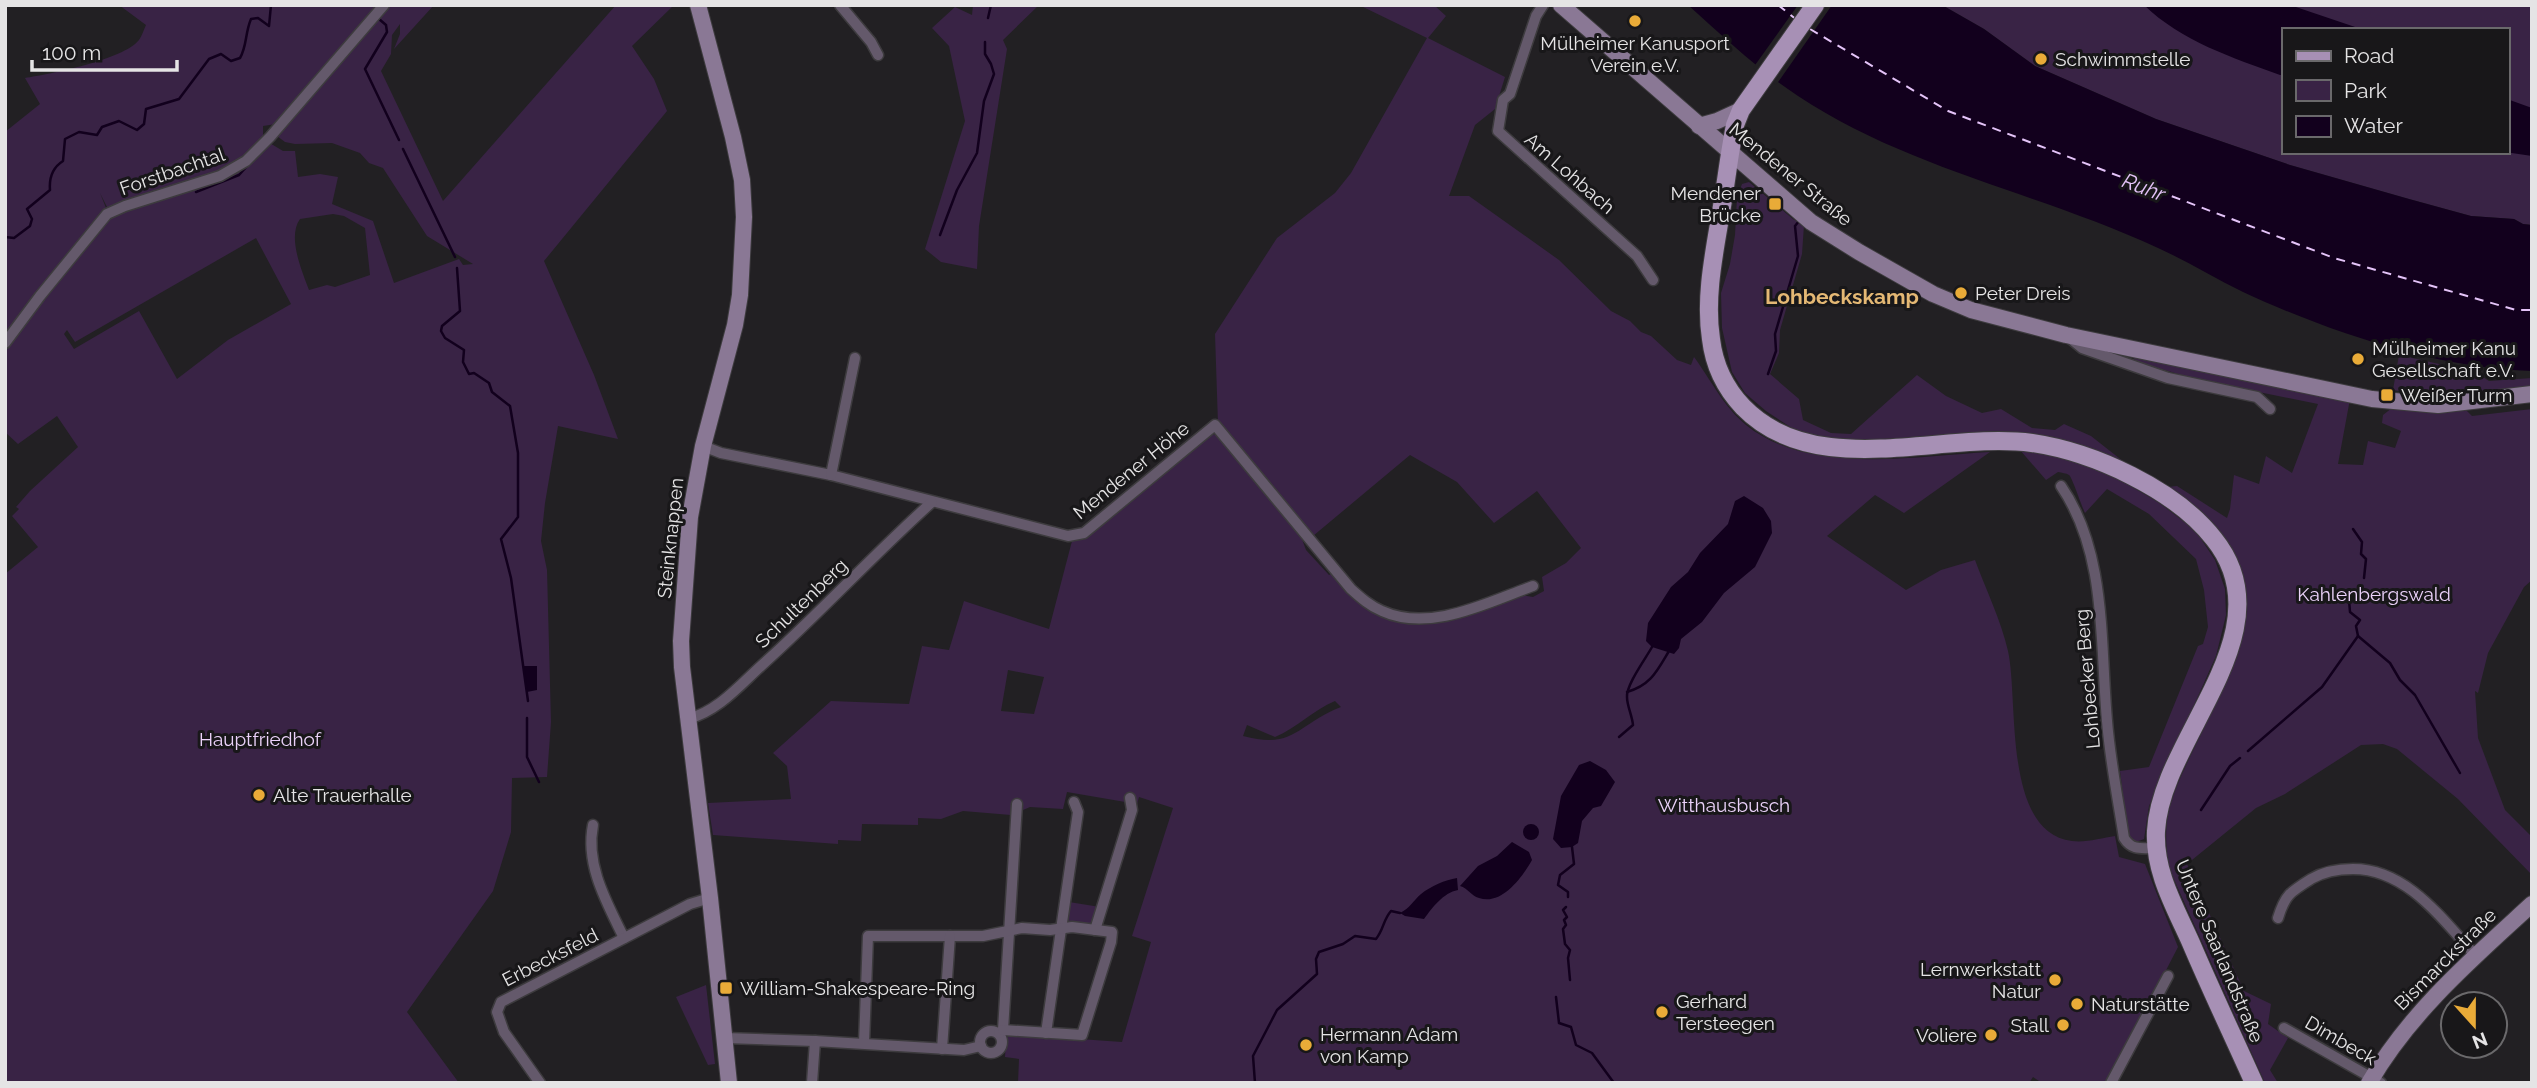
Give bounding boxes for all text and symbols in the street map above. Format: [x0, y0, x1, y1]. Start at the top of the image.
marker: Mülheimer Kanusport Verein e.V. [1627, 13, 1643, 29]
scale bar [32, 28, 177, 72]
legend [2282, 28, 2509, 154]
place label: Mülheimer Kanusport Verein e.V. [1540, 32, 1730, 76]
text: 100 m [42, 40, 101, 65]
text: Road [2344, 43, 2394, 68]
place label: Schwimmstelle [2055, 48, 2190, 70]
marker: Schwimmstelle [2033, 51, 2049, 67]
text: Park [2344, 78, 2387, 103]
text: Water [2344, 113, 2403, 138]
street label: Mendener Straße [1725, 118, 1857, 230]
street label: Am Lohbach [1521, 128, 1619, 218]
street label: Forstbachtal [117, 143, 228, 199]
water label: Ruhr [2119, 167, 2170, 207]
place label: Mendener Brücke [1670, 182, 1761, 226]
marker: Mendener Brücke [1767, 196, 1783, 212]
place label: Peter Dreis [1975, 282, 2071, 304]
district label: Lohbeckskamp [1765, 284, 1919, 309]
marker: Peter Dreis [1953, 285, 1969, 301]
place label: Mülheimer Kanu Gesellschaft e.V. [2372, 337, 2516, 381]
marker: Mülheimer Kanu Gesellschaft e.V. [2350, 351, 2366, 367]
place label: Weißer Turm [2401, 384, 2512, 406]
marker: Weißer Turm [2379, 387, 2395, 403]
street label: Mendener Höhe [1069, 417, 1193, 523]
street label: Steinknappen [653, 477, 687, 599]
street label: Schultenberg [751, 554, 851, 652]
park label: Kahlenbergswald [2297, 583, 2451, 605]
street label: Lohbecker Berg [2070, 608, 2104, 750]
park label: Hauptfriedhof [199, 728, 322, 750]
place label: Alte Trauerhalle [273, 784, 412, 806]
marker: Alte Trauerhalle [251, 787, 267, 803]
park label: Witthausbusch [1658, 794, 1790, 816]
street label: Untere Saarlandstraße [2172, 856, 2268, 1046]
street label: Bismarckstraße [2390, 904, 2500, 1014]
street label: Erbecksfeld [498, 923, 602, 991]
place label: Lernwerkstatt Natur [1920, 958, 2042, 1002]
marker: Lernwerkstatt Natur [2047, 972, 2063, 988]
place label: William-Shakespeare-Ring [740, 977, 975, 999]
marker: William-Shakespeare-Ring [718, 980, 734, 996]
place label: Gerhard Tersteegen [1676, 990, 1775, 1034]
north arrow [2439, 990, 2509, 1060]
place label: Naturstätte [2091, 993, 2190, 1015]
marker: Naturstätte [2069, 996, 2085, 1012]
marker: Gerhard Tersteegen [1654, 1004, 1670, 1020]
street label: Dimbeck [2301, 1011, 2381, 1069]
place label: Stall [2011, 1014, 2050, 1036]
marker: Stall [2055, 1017, 2071, 1033]
place label: Hermann Adam von Kamp [1320, 1023, 1458, 1067]
place label: Voliere [1916, 1024, 1977, 1046]
marker: Voliere [1983, 1027, 1999, 1043]
text: N [2469, 1028, 2491, 1054]
marker: Hermann Adam von Kamp [1298, 1037, 1314, 1053]

